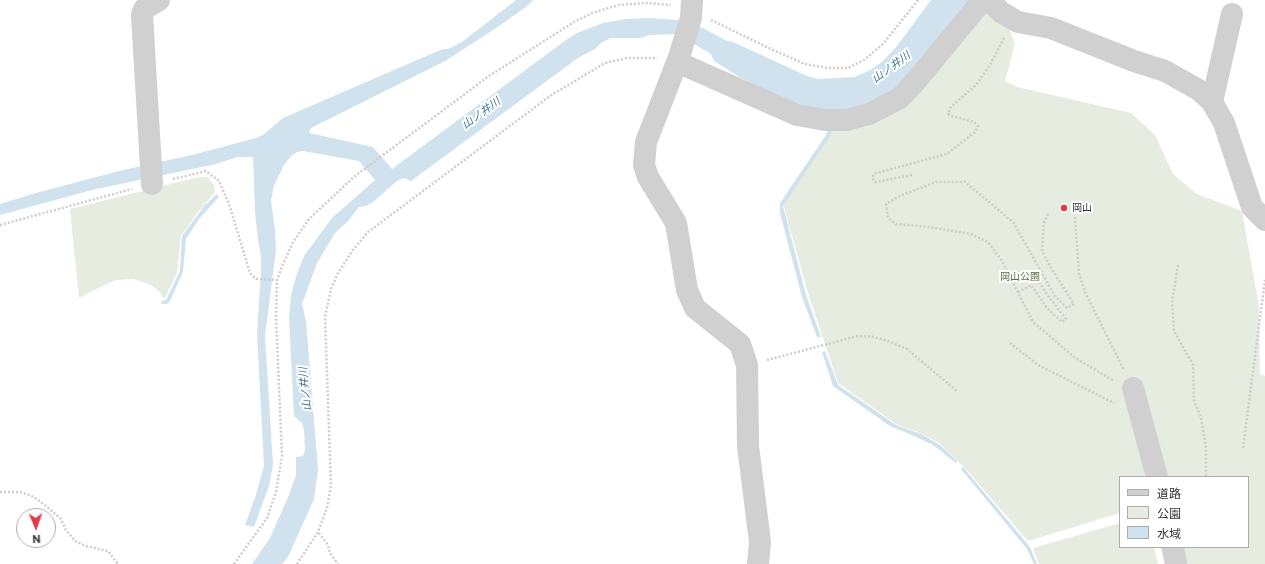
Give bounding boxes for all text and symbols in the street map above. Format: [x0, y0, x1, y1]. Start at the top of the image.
water label: 山ノ井川 [869, 49, 913, 85]
water label: 山ノ井川 [459, 95, 503, 131]
place label: 岡山 [1072, 202, 1092, 214]
marker: 岡山 [1059, 203, 1069, 213]
park label: 岡山公園 [1000, 271, 1040, 283]
water label: 山ノ井川 [296, 366, 314, 412]
legend [1119, 476, 1249, 548]
text: 道路 [1157, 486, 1181, 500]
text: 公園 [1157, 506, 1181, 520]
north arrow [16, 508, 56, 548]
text: 水域 [1157, 526, 1181, 540]
text: N [32, 533, 41, 546]

